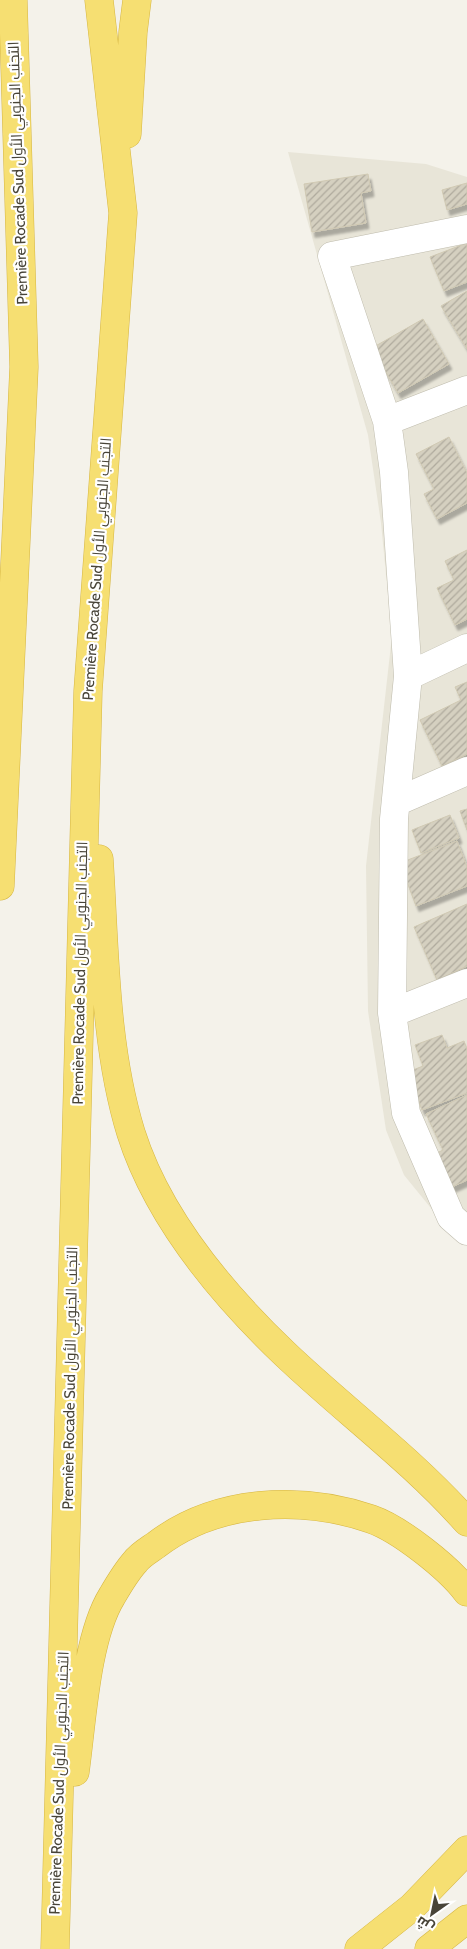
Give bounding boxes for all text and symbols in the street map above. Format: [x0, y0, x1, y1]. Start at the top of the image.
street label: Première Rocade Sud التجنب الجنوبي الأول [4, 41, 35, 305]
street label: Première Rocade Sud التجنب الجنوبي الأول [79, 437, 118, 701]
street label: Première Rocade Sud التجنب الجنوبي الأول [69, 841, 94, 1105]
street label: Première Rocade Sud التجنب الجنوبي الأول [59, 1246, 84, 1510]
street label: Première Rocade Sud التجنب الجنوبي الأول [45, 1651, 76, 1915]
north arrow [407, 1889, 457, 1939]
text: ش [412, 1912, 437, 1937]

